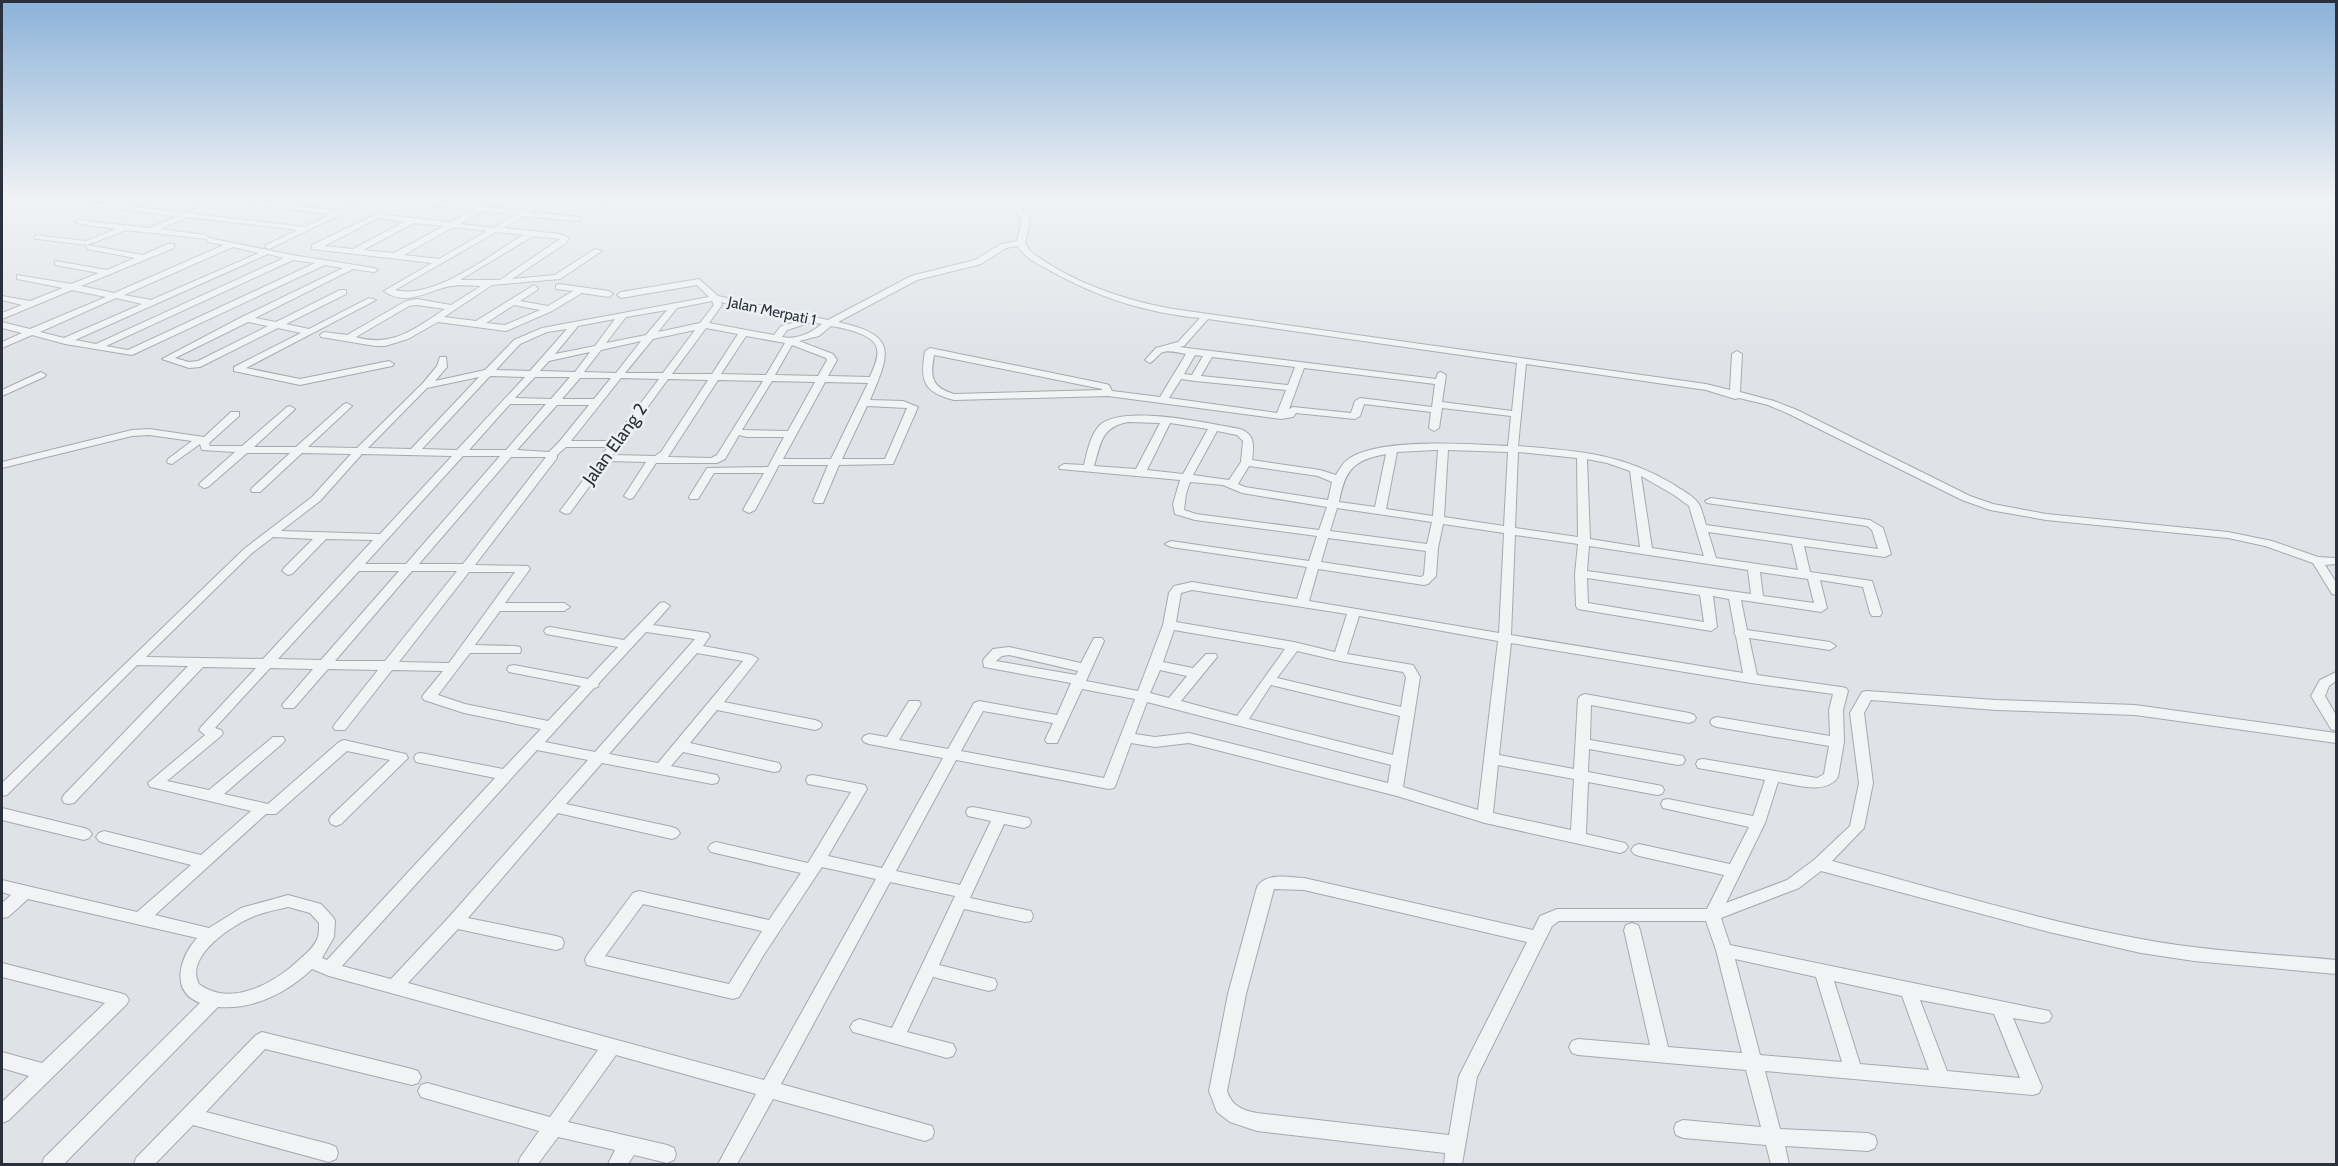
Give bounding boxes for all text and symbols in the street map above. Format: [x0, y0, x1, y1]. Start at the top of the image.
street label: Jalan Merpati 1 [725, 293, 818, 329]
street label: Jalan Elang 2 [577, 399, 652, 490]

